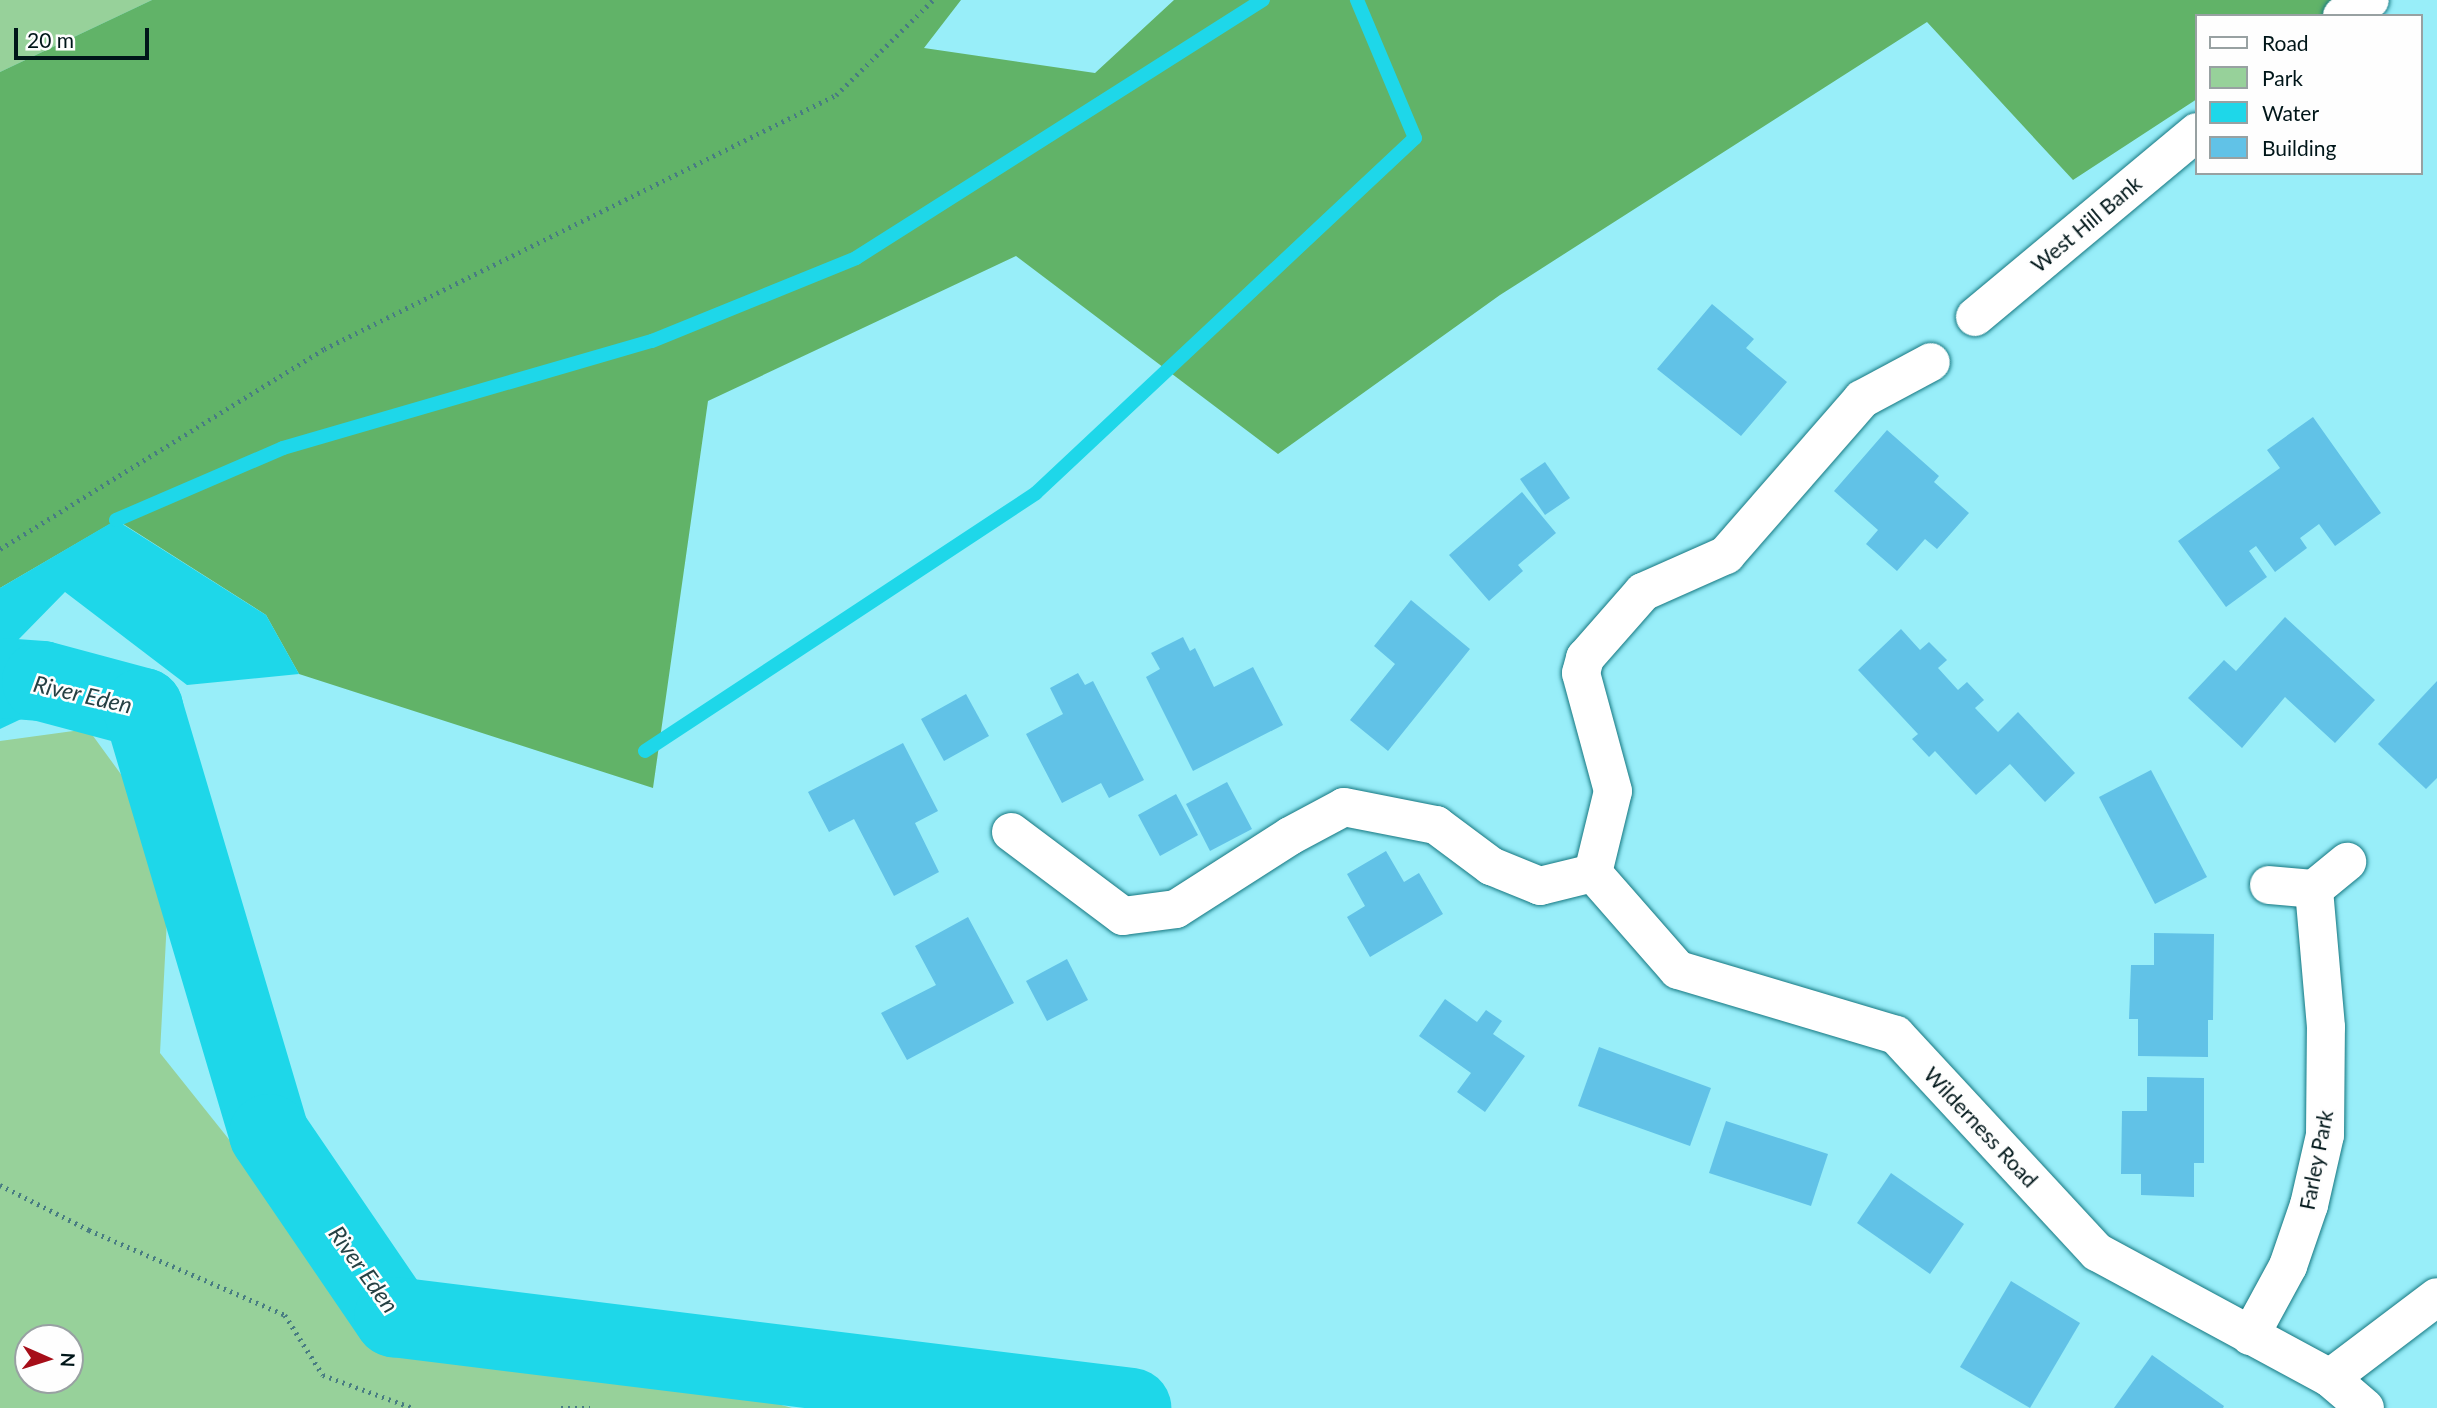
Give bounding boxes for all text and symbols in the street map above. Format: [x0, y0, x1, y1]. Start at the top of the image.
scale bar [18, 14, 152, 58]
legend [2196, 14, 2423, 175]
text: 20 m [27, 27, 74, 52]
text: Road [2262, 30, 2309, 55]
text: Park [2262, 65, 2303, 90]
text: Water [2262, 100, 2319, 125]
text: Building [2262, 135, 2337, 160]
street label: West Hill Bank [2026, 171, 2146, 277]
water label: River Eden [31, 669, 135, 719]
street label: Wilderness Road [1919, 1062, 2043, 1192]
street label: Farley Park [2294, 1108, 2338, 1212]
water label: River Eden [323, 1220, 405, 1318]
north arrow [14, 1324, 84, 1394]
text: N [57, 1352, 80, 1368]

